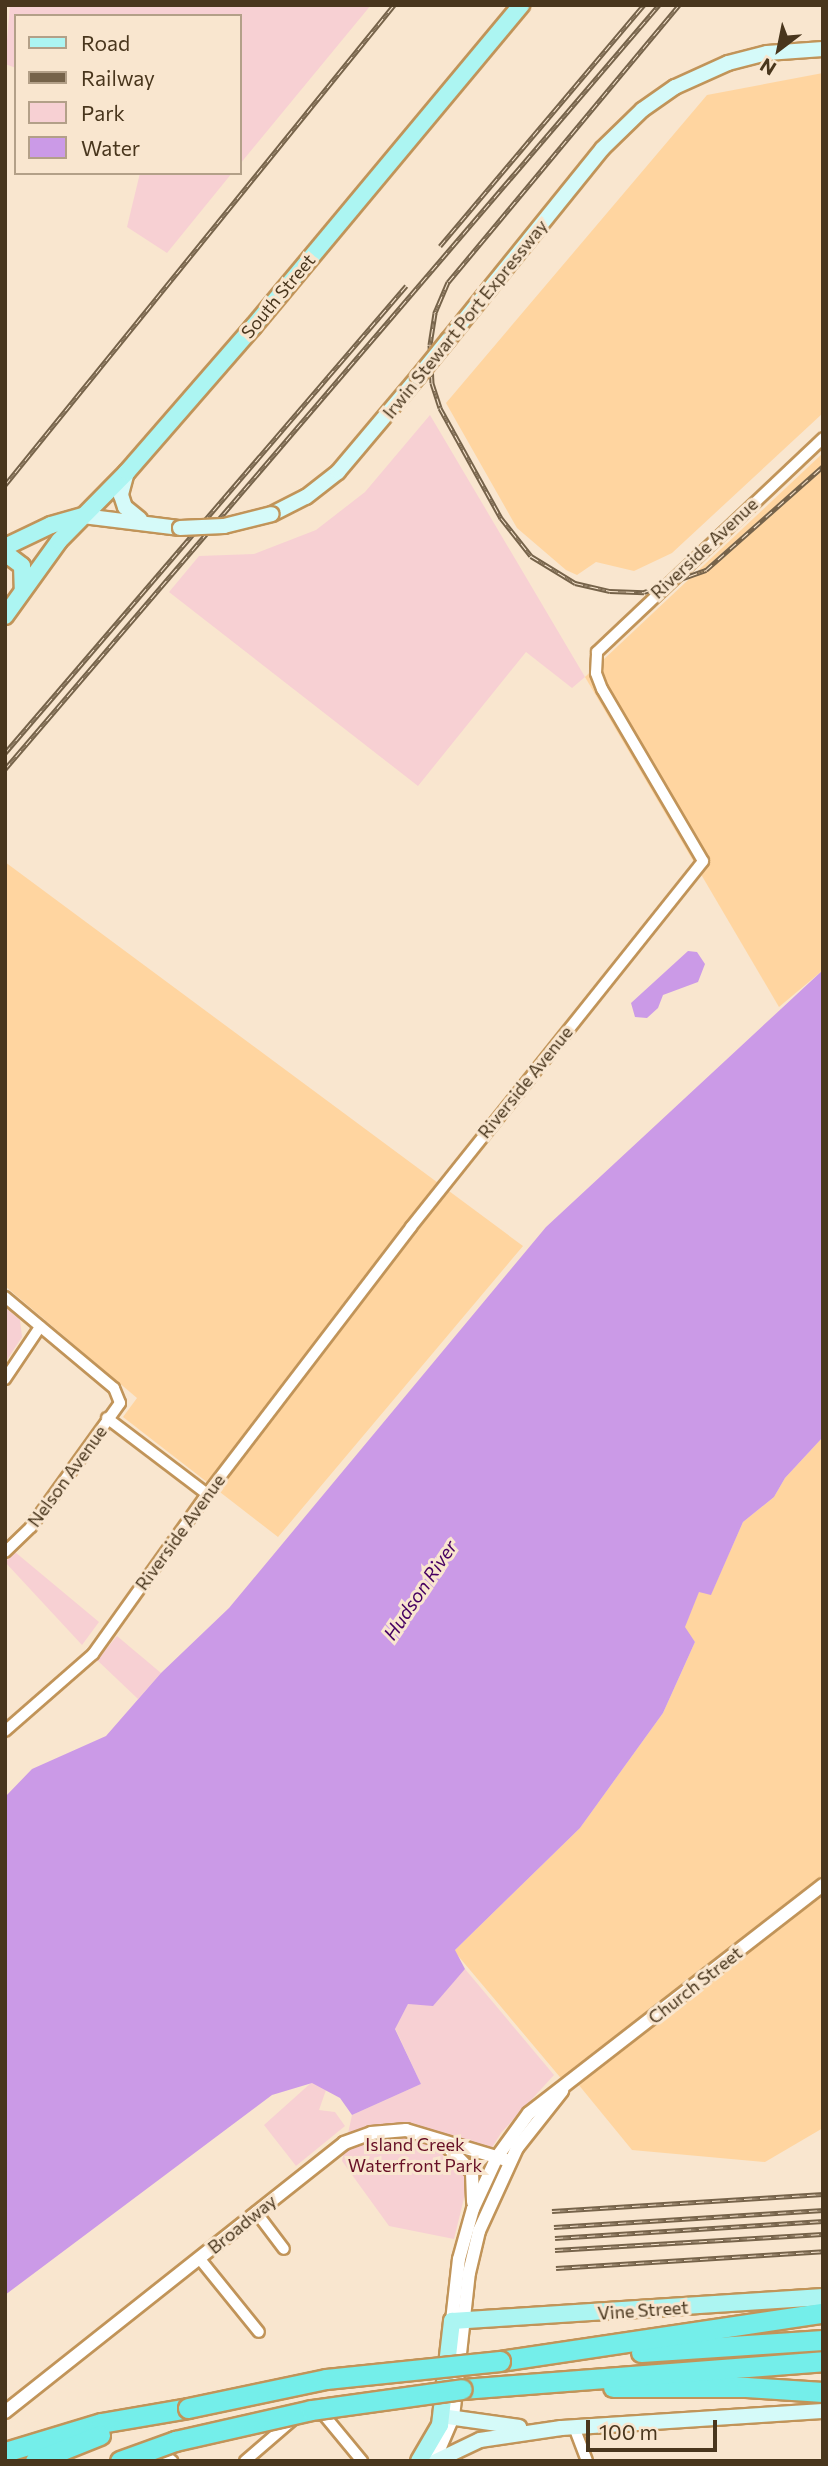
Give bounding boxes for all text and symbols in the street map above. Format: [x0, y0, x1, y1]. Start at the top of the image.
legend [14, 14, 242, 175]
north arrow [744, 14, 814, 84]
text: Road [81, 30, 130, 55]
text: N [755, 54, 780, 81]
text: Railway [81, 65, 155, 90]
text: Park [81, 100, 125, 125]
text: Water [81, 135, 140, 160]
street label: Irwin Stewart Port Expressway [378, 215, 552, 423]
street label: South Street [237, 249, 319, 343]
street label: Riverside Avenue [646, 493, 762, 603]
street label: Riverside Avenue [473, 1022, 577, 1142]
street label: Nelson Avenue [23, 1421, 111, 1531]
street label: Riverside Avenue [131, 1470, 229, 1594]
water label: Hudson River [378, 1536, 462, 1644]
street label: Church Street [644, 1942, 746, 2028]
park label: Island Creek Waterfront Park [348, 2134, 482, 2176]
street label: Broadway [203, 2190, 281, 2258]
street label: Vine Street [597, 2296, 689, 2324]
scale bar [590, 2406, 721, 2450]
text: 100 m [599, 2419, 658, 2444]

